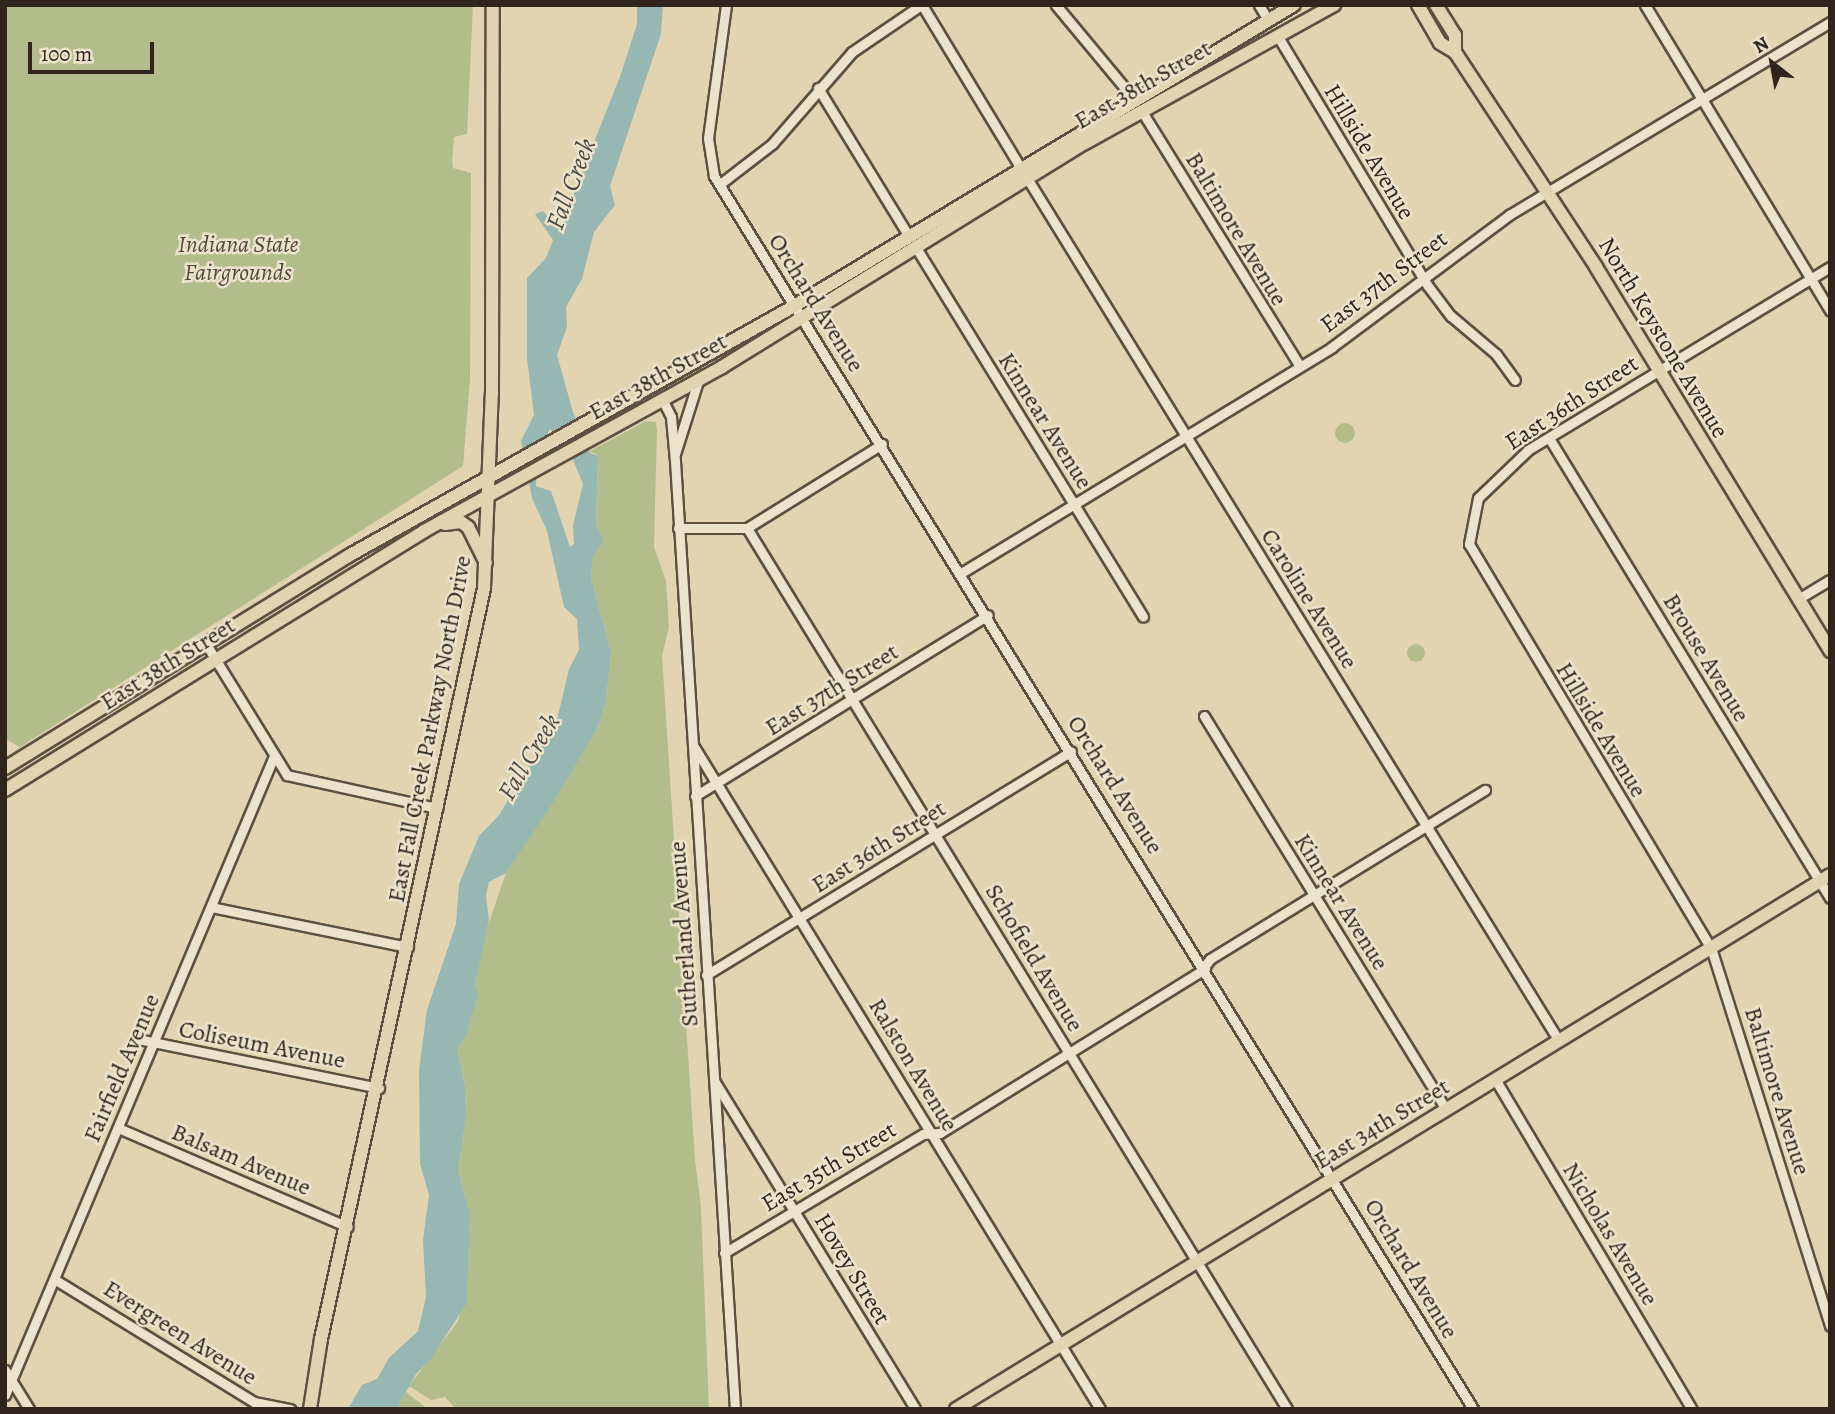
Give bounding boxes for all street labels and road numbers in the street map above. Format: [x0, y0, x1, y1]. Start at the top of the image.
street label: East 38th Street [1069, 34, 1217, 136]
street label: Hillside Avenue [1317, 79, 1421, 225]
street label: Baltimore Avenue [1179, 147, 1293, 311]
street label: East 37th Street [1315, 225, 1453, 339]
street label: Orchard Avenue [762, 228, 870, 378]
street label: North Keystone Avenue [1592, 232, 1734, 444]
street label: East 38th Street [584, 327, 732, 427]
street label: Kinnear Avenue [992, 347, 1098, 495]
street label: East 36th Street [1500, 349, 1644, 457]
street label: Caroline Avenue [1254, 524, 1364, 674]
street label: East Fall Creek Parkway North Drive [382, 553, 478, 905]
street label: Brouse Avenue [1656, 589, 1756, 727]
street label: East 38th Street [95, 611, 241, 717]
street label: East 37th Street [760, 638, 904, 742]
street label: Hillside Avenue [1549, 657, 1653, 803]
street label: Orchard Avenue [1061, 710, 1169, 860]
street label: East 36th Street [807, 794, 951, 900]
street label: Kinnear Avenue [1288, 828, 1394, 976]
street label: Sutherland Avenue [663, 840, 705, 1028]
street label: Schofield Avenue [979, 879, 1089, 1037]
street label: Fairfield Avenue [78, 990, 166, 1146]
street label: Ralston Avenue [862, 993, 964, 1137]
street label: Baltimore Avenue [1738, 1004, 1816, 1178]
street label: Coliseum Avenue [176, 1015, 348, 1075]
street label: East 34th Street [1309, 1072, 1455, 1176]
street label: East 35th Street [756, 1116, 902, 1218]
street label: Balsam Avenue [167, 1118, 315, 1202]
street label: Nicholas Avenue [1556, 1157, 1664, 1311]
street label: Orchard Avenue [1358, 1194, 1464, 1344]
street label: Hovey Street [808, 1208, 896, 1330]
street label: Evergreen Avenue [98, 1274, 262, 1392]

